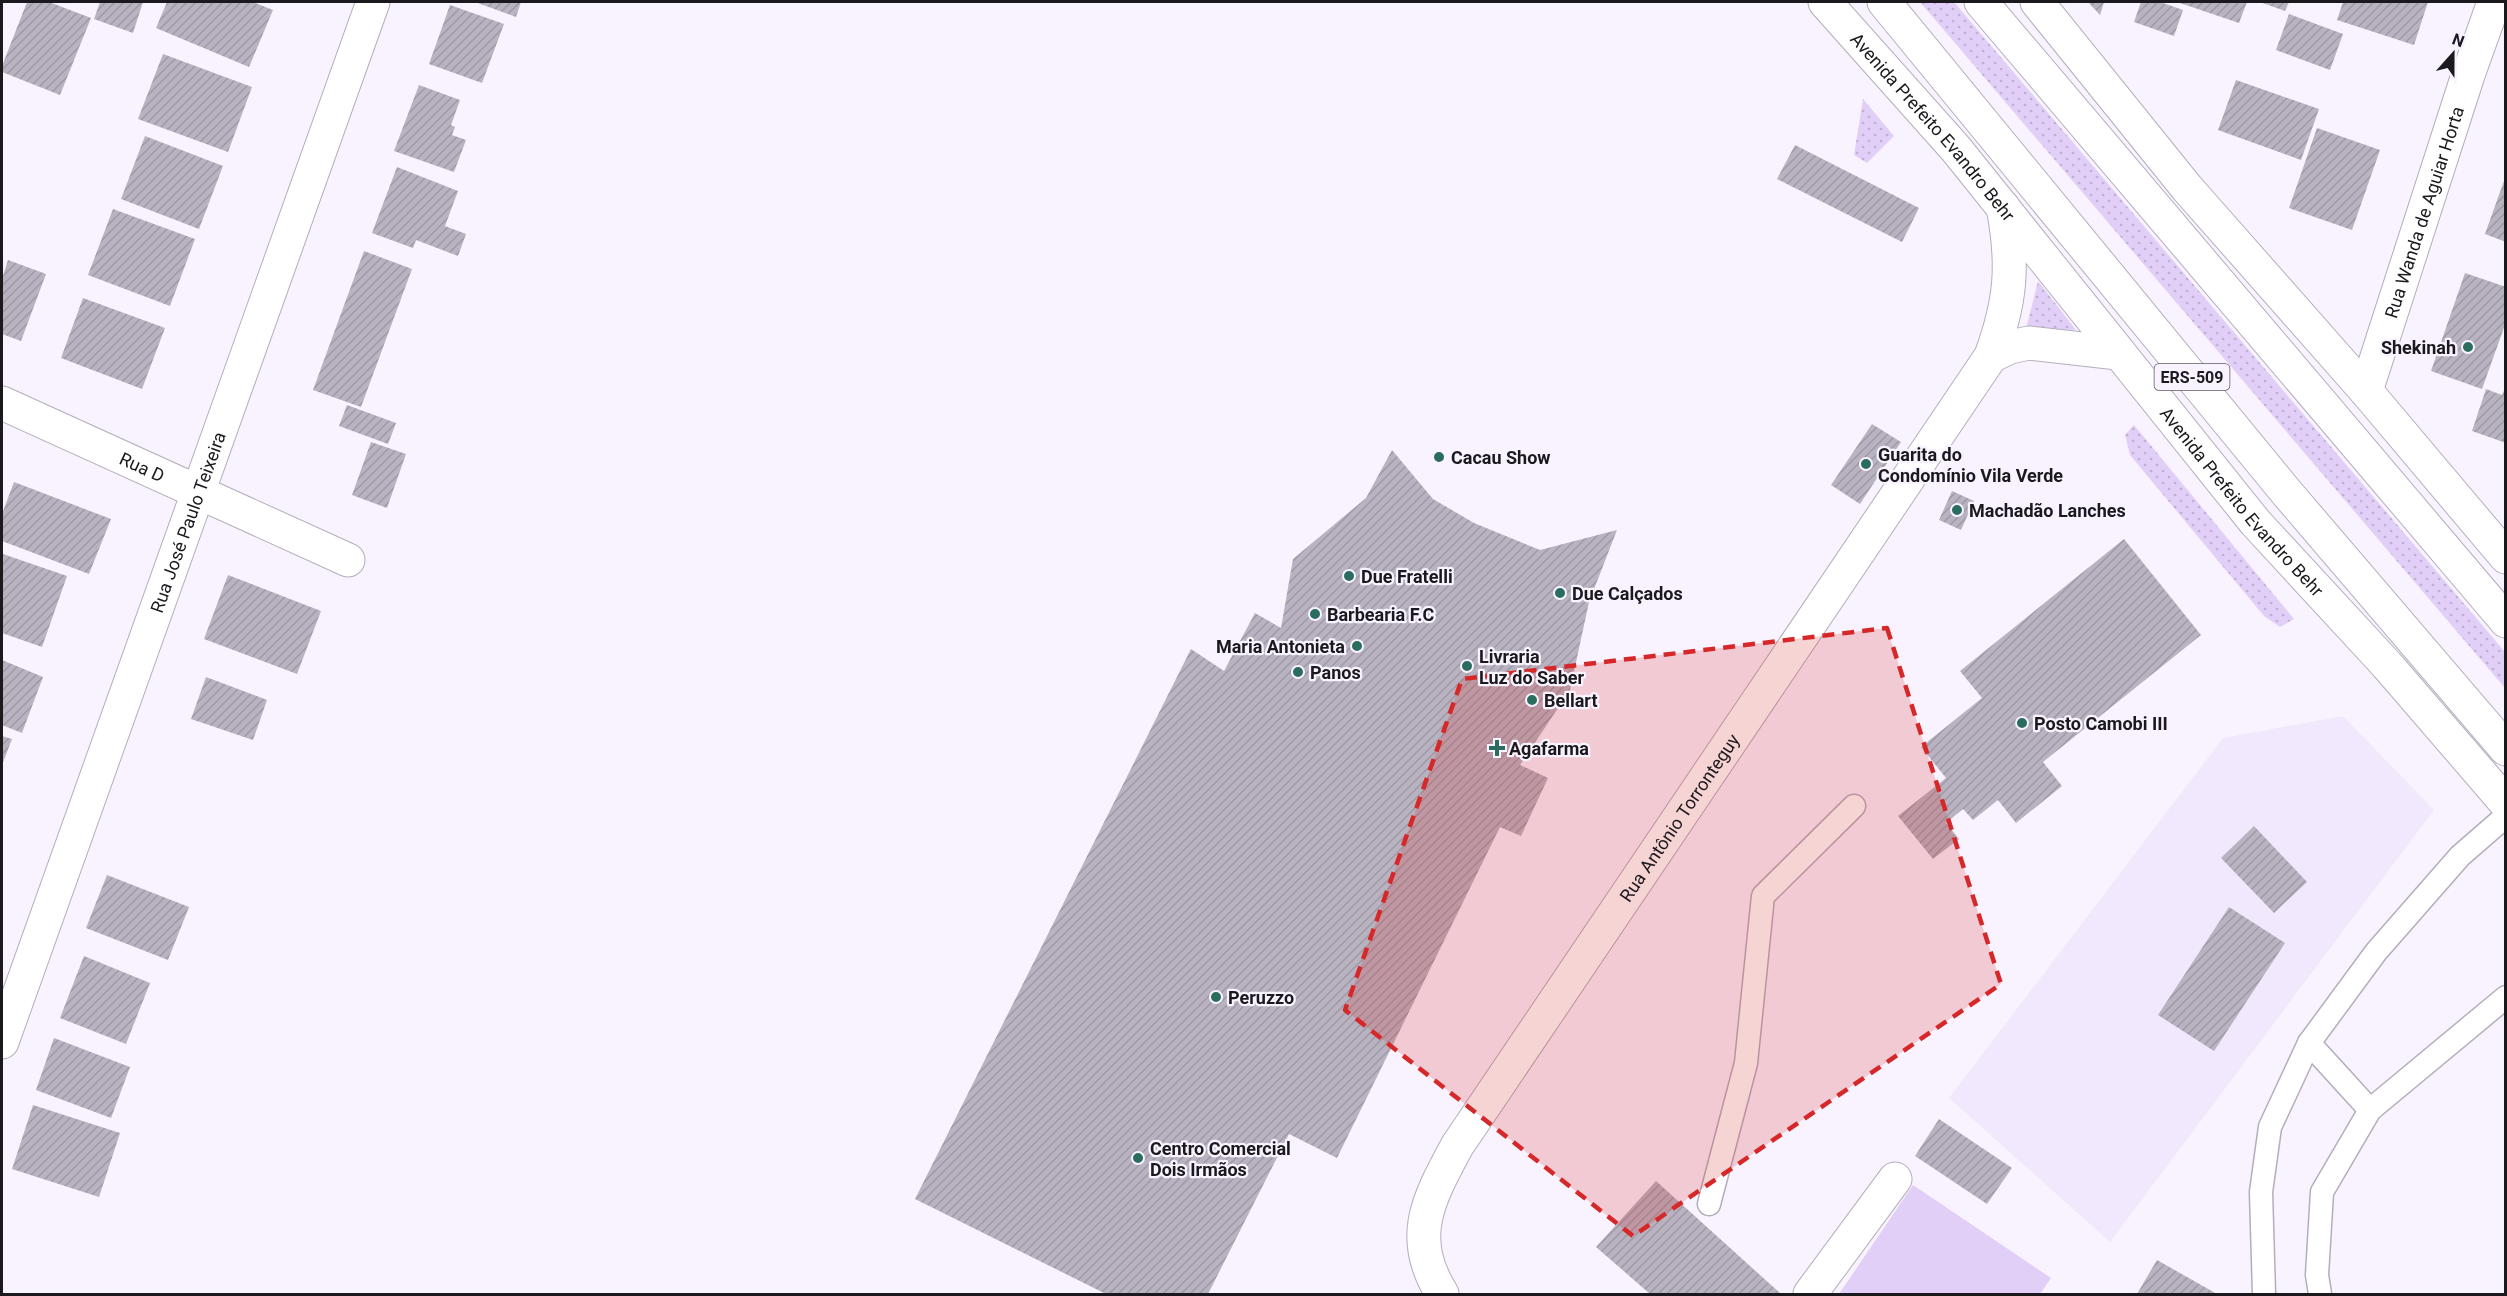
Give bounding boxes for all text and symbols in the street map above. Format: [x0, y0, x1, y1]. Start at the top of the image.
north arrow [2423, 24, 2483, 84]
street label: Avenida Prefeito Evandro Behr [1847, 28, 2020, 225]
text: N [2450, 30, 2467, 51]
street label: Rua Wanda de Aguiar Horta [2380, 104, 2468, 321]
place label: Shekinah [2381, 337, 2456, 358]
marker: Shekinah [2461, 340, 2475, 354]
road number: ERS-509 [2154, 364, 2230, 390]
street label: Avenida Prefeito Evandro Behr [2156, 403, 2328, 600]
street label: Rua José Paulo Teixeira [146, 429, 229, 615]
place label: Guarita do Condomínio Vila Verde [1878, 444, 2063, 486]
street label: Rua D [116, 447, 168, 486]
place label: Cacau Show [1451, 447, 1551, 468]
marker: Cacau Show [1432, 450, 1446, 464]
marker: Guarita do Condomínio Vila Verde [1859, 457, 1873, 471]
place label: Machadão Lanches [1969, 500, 2126, 521]
marker: Machadão Lanches [1950, 503, 1964, 517]
place label: Due Fratelli [1361, 566, 1453, 587]
marker: Due Fratelli [1342, 569, 1356, 583]
place label: Due Calçados [1572, 583, 1683, 604]
marker: Due Calçados [1553, 586, 1567, 600]
place label: Barbearia F.C [1327, 604, 1434, 625]
marker: Barbearia F.C [1308, 607, 1322, 621]
place label: Maria Antonieta [1216, 636, 1345, 657]
marker: Maria Antonieta [1350, 639, 1364, 653]
place label: Livraria Luz do Saber [1479, 646, 1585, 688]
marker: Livraria Luz do Saber [1460, 659, 1474, 673]
place label: Panos [1310, 662, 1361, 683]
marker: Panos [1291, 665, 1305, 679]
place label: Bellart [1544, 690, 1598, 711]
marker: Bellart [1525, 693, 1539, 707]
place label: Posto Camobi III [2034, 713, 2168, 734]
marker: Posto Camobi III [2015, 716, 2029, 730]
street label: Rua Antônio Torronteguy [1615, 729, 1743, 905]
place label: Agafarma [1509, 738, 1589, 759]
marker: Agafarma [1490, 741, 1504, 755]
place label: Peruzzo [1228, 987, 1294, 1008]
marker: Peruzzo [1209, 990, 1223, 1004]
place label: Centro Comercial Dois Irmãos [1150, 1138, 1291, 1180]
marker: Centro Comercial Dois Irmãos [1131, 1151, 1145, 1165]

